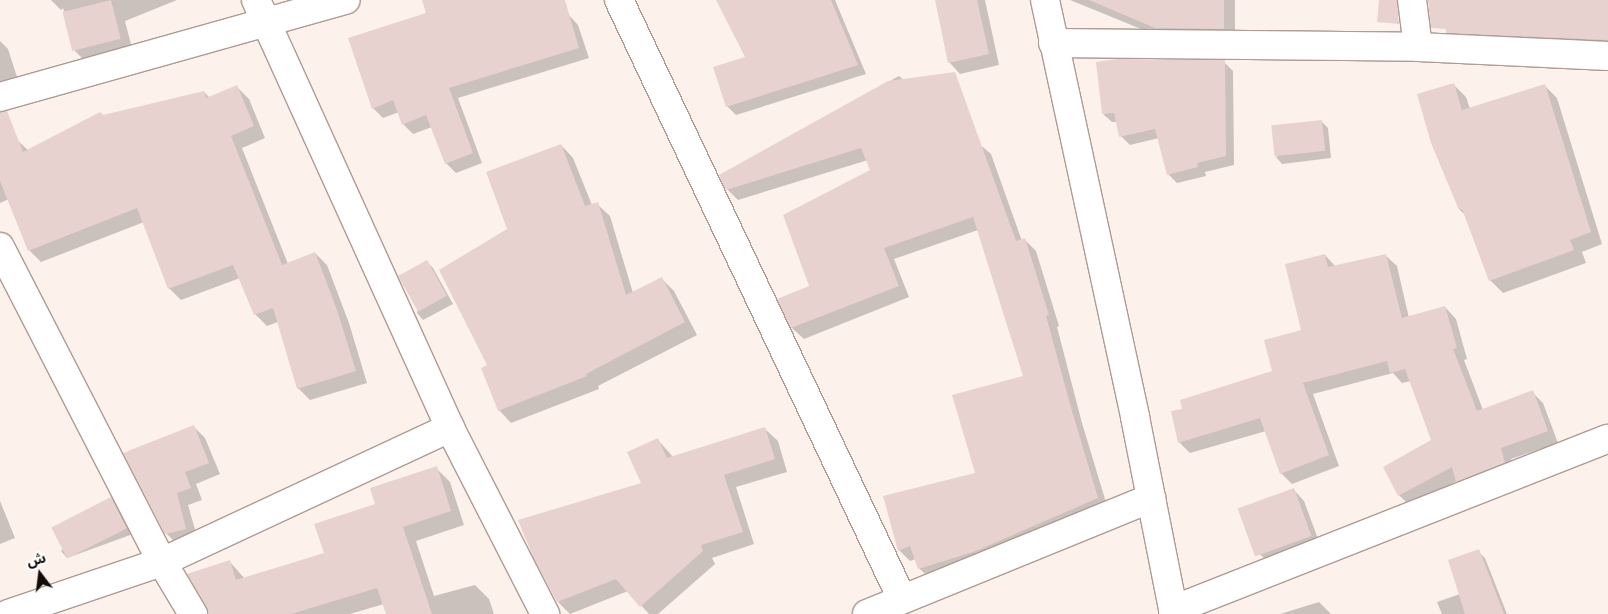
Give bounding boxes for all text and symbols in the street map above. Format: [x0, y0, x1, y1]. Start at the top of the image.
text: ش [25, 548, 48, 571]
north arrow [15, 549, 65, 599]

